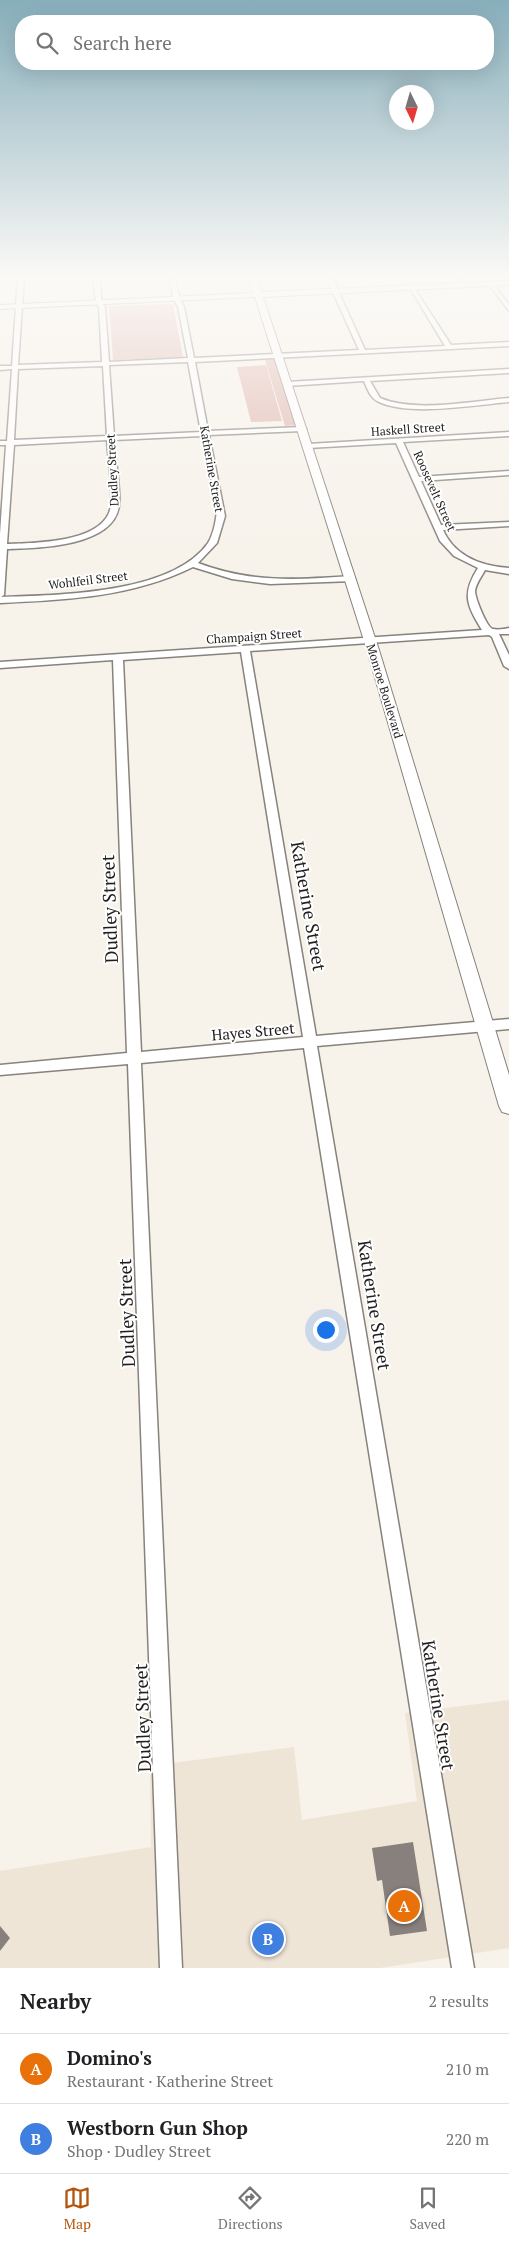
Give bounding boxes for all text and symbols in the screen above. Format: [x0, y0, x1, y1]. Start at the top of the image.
search box [15, 15, 494, 70]
icon: search [33, 29, 61, 57]
text: Search here [73, 30, 172, 55]
north arrow [389, 85, 434, 130]
street label: Haskell Street [370, 419, 446, 439]
street label: Katherine Street [197, 425, 227, 514]
street label: Dudley Street [103, 433, 121, 507]
street label: Roosevelt Street [411, 448, 460, 534]
street label: Wohlfeil Street [47, 568, 129, 592]
street label: Champaign Street [206, 625, 303, 647]
street label: Monroe Boulevard [363, 642, 407, 740]
street label: Katherine Street [286, 839, 332, 973]
street label: Dudley Street [95, 854, 123, 964]
street label: Hayes Street [211, 1017, 296, 1045]
street label: Katherine Street [353, 1238, 397, 1372]
street label: Dudley Street [112, 1258, 140, 1368]
your location [313, 1317, 339, 1343]
street label: Katherine Street [417, 1638, 461, 1772]
street label: Dudley Street [128, 1663, 156, 1773]
pin: A [388, 1887, 420, 1925]
pin: B [252, 1920, 284, 1958]
text: Nearby [20, 1987, 91, 2015]
text: 2 results [429, 1990, 489, 2012]
text: Domino's [67, 2045, 152, 2070]
text: A [30, 2058, 42, 2080]
text: 210 m [446, 2058, 489, 2080]
text: Restaurant · Katherine Street [67, 2070, 273, 2092]
text: Westborn Gun Shop [67, 2115, 248, 2140]
text: B [31, 2128, 41, 2150]
text: 220 m [446, 2128, 489, 2150]
text: Shop · Dudley Street [67, 2140, 211, 2162]
tab: Map [63, 2184, 91, 2233]
tab: Directions [218, 2184, 283, 2233]
tab: Saved [409, 2184, 446, 2233]

